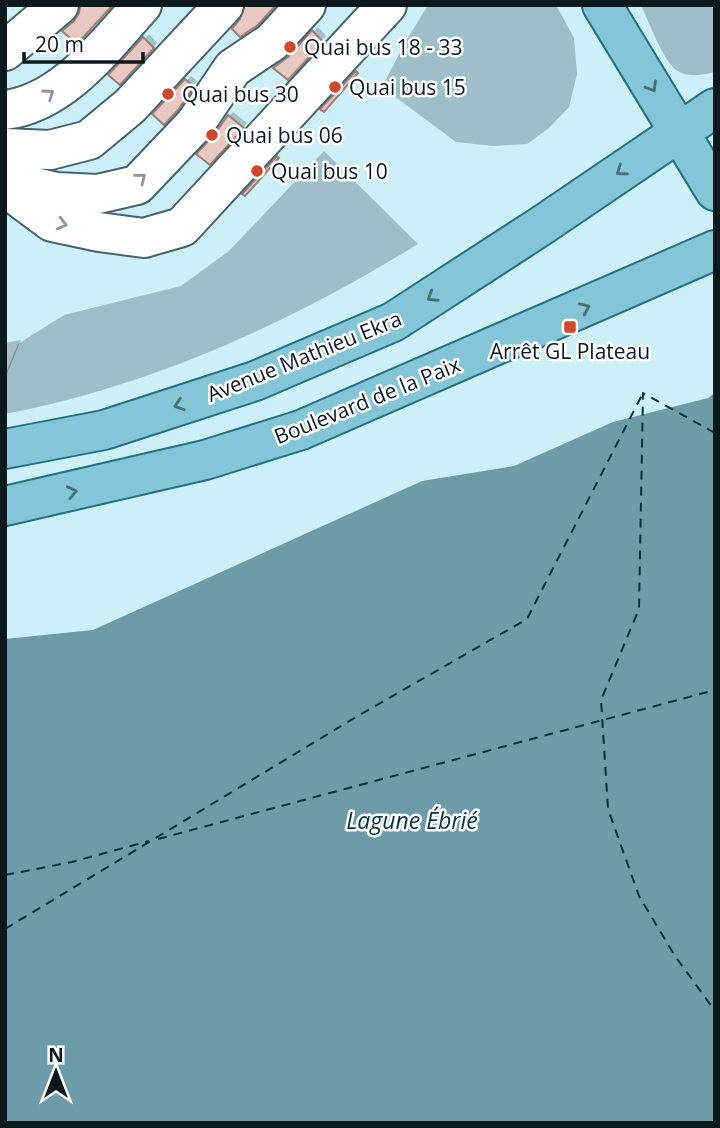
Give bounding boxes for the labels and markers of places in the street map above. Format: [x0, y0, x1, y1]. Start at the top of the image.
place label: Quai bus 18 - 33 [304, 33, 463, 61]
marker: Quai bus 18 - 33 [282, 39, 298, 55]
place label: Quai bus 15 [349, 73, 466, 101]
marker: Quai bus 15 [327, 79, 343, 95]
place label: Quai bus 30 [182, 80, 299, 108]
marker: Quai bus 30 [160, 86, 176, 102]
place label: Quai bus 06 [226, 121, 343, 149]
marker: Quai bus 06 [204, 127, 220, 143]
place label: Quai bus 10 [271, 157, 388, 185]
marker: Quai bus 10 [249, 163, 265, 179]
marker: Arrêt GL Plateau [562, 319, 578, 335]
place label: Arrêt GL Plateau [490, 337, 650, 365]

